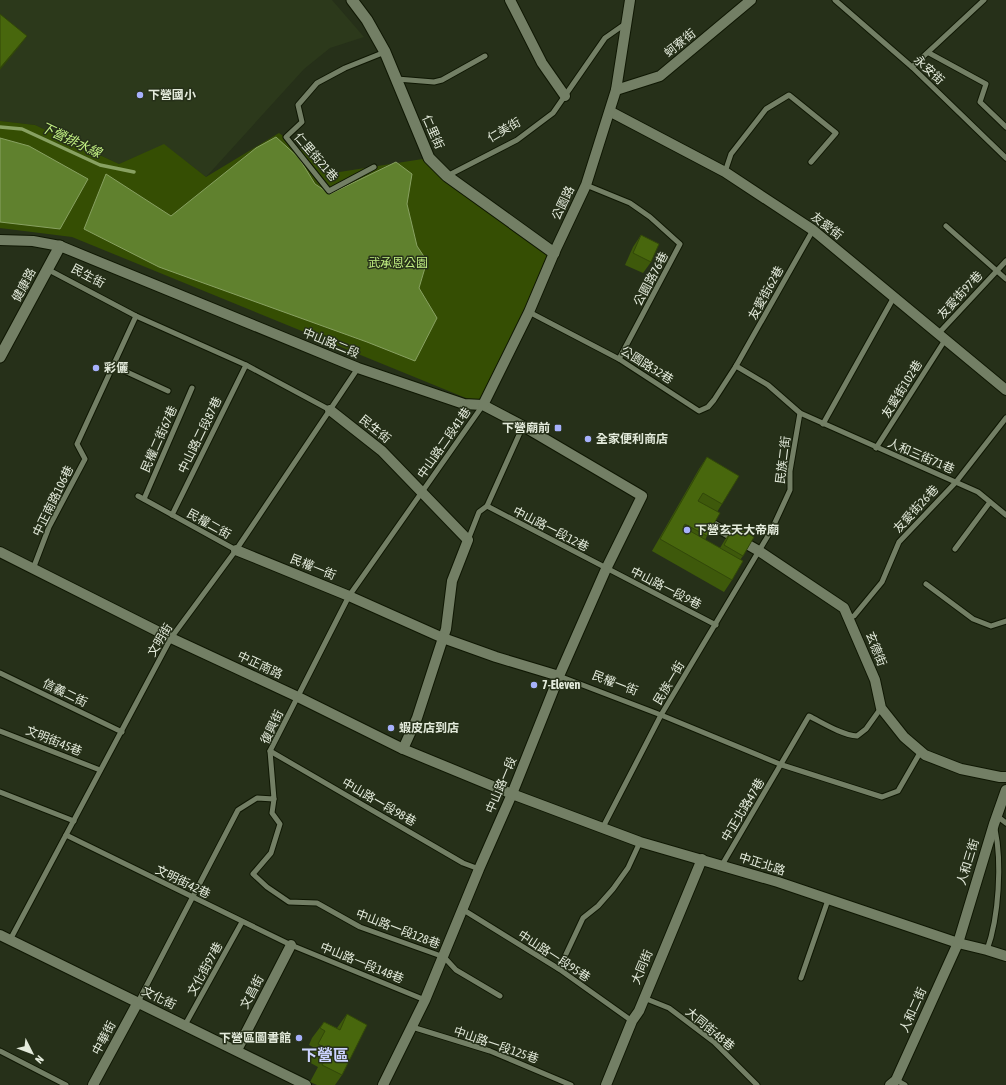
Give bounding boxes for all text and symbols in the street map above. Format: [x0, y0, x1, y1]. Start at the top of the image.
street label: 蚵寮街 [662, 26, 698, 60]
street label: 永安街 [911, 53, 947, 87]
place label: 下營國小 [148, 88, 196, 102]
marker: 下營國小 [135, 90, 145, 100]
street label: 仁里街 [419, 113, 447, 151]
street label: 仁美街 [485, 115, 523, 145]
water label: 下營排水線 [38, 119, 105, 161]
street label: 仁里街21巷 [291, 130, 341, 184]
street label: 公園路 [549, 184, 577, 222]
street label: 友愛街 [809, 209, 845, 243]
street label: 公園路76巷 [631, 250, 671, 308]
park label: 武承恩公園 [368, 256, 428, 270]
street label: 民生街 [69, 261, 107, 291]
street label: 友愛街62巷 [746, 264, 786, 322]
street label: 健康路 [9, 266, 39, 304]
street label: 友愛街97巷 [935, 269, 985, 321]
street label: 中山路二段 [301, 325, 361, 361]
street label: 公園路32巷 [618, 343, 676, 387]
street label: 友愛街102巷 [879, 358, 925, 420]
place label: 彩儷 [104, 361, 129, 375]
marker: 彩儷 [91, 363, 101, 373]
street label: 中山路二段87巷 [175, 395, 225, 475]
street label: 民權二街67巷 [138, 404, 180, 474]
street label: 中山路二段41巷 [414, 405, 474, 481]
street label: 民生街 [357, 412, 393, 446]
place label: 下營廟前 [502, 421, 550, 435]
marker: 下營廟前 [553, 423, 563, 433]
place label: 全家便利商店 [596, 432, 668, 446]
marker: 全家便利商店 [583, 434, 593, 444]
street label: 民族二街 [773, 435, 793, 485]
street label: 人和三街71巷 [885, 436, 957, 476]
street label: 中正南路106巷 [30, 463, 76, 539]
street label: 友愛街26巷 [891, 483, 941, 535]
street label: 中山路一段12巷 [511, 504, 591, 554]
street label: 民權二街 [185, 506, 233, 542]
place label: 下營玄天大帝廟 [695, 523, 779, 537]
marker: 下營玄天大帝廟 [682, 525, 692, 535]
street label: 民權一街 [288, 552, 338, 582]
street label: 中山路一段9巷 [628, 564, 704, 612]
street label: 文明街 [145, 621, 175, 659]
street label: 玄德街 [863, 630, 889, 668]
street label: 中正南路 [235, 649, 285, 681]
street label: 民族一街 [651, 659, 687, 707]
street label: 民權一街 [590, 668, 640, 698]
street label: 信義二街 [40, 676, 90, 710]
place label: 7-Eleven [542, 678, 580, 692]
marker: 7-Eleven [529, 680, 539, 690]
street label: 復興街 [258, 708, 286, 746]
place label: 蝦皮店到店 [399, 721, 459, 735]
street label: 文明街45巷 [24, 723, 84, 759]
marker: 蝦皮店到店 [386, 723, 396, 733]
street label: 中山路一段 [483, 755, 519, 815]
street label: 中山路一段98巷 [339, 775, 419, 829]
street label: 中正北路47巷 [719, 776, 767, 844]
street label: 人和三街 [954, 837, 982, 887]
street label: 中正北路 [737, 850, 787, 878]
street label: 文明街42巷 [153, 863, 213, 901]
street label: 中山路一段128巷 [354, 907, 442, 951]
street label: 中山路一段95巷 [515, 927, 593, 985]
street label: 文化街97巷 [185, 940, 225, 998]
street label: 中山路一段148巷 [318, 940, 406, 986]
street label: 大同街 [629, 948, 655, 986]
street label: 文昌街 [237, 973, 267, 1011]
street label: 文化街 [140, 984, 178, 1012]
street label: 人和二街 [897, 985, 929, 1035]
street label: 大同街48巷 [683, 1005, 737, 1053]
street label: 中華街 [89, 1019, 119, 1057]
street label: 中山路一段125巷 [452, 1024, 540, 1066]
place label: 下營區圖書館 [219, 1031, 291, 1045]
north arrow [12, 1033, 52, 1073]
marker: 下營區圖書館 [294, 1033, 304, 1043]
district label: 下營區 [301, 1046, 349, 1064]
text: N [33, 1053, 46, 1066]

